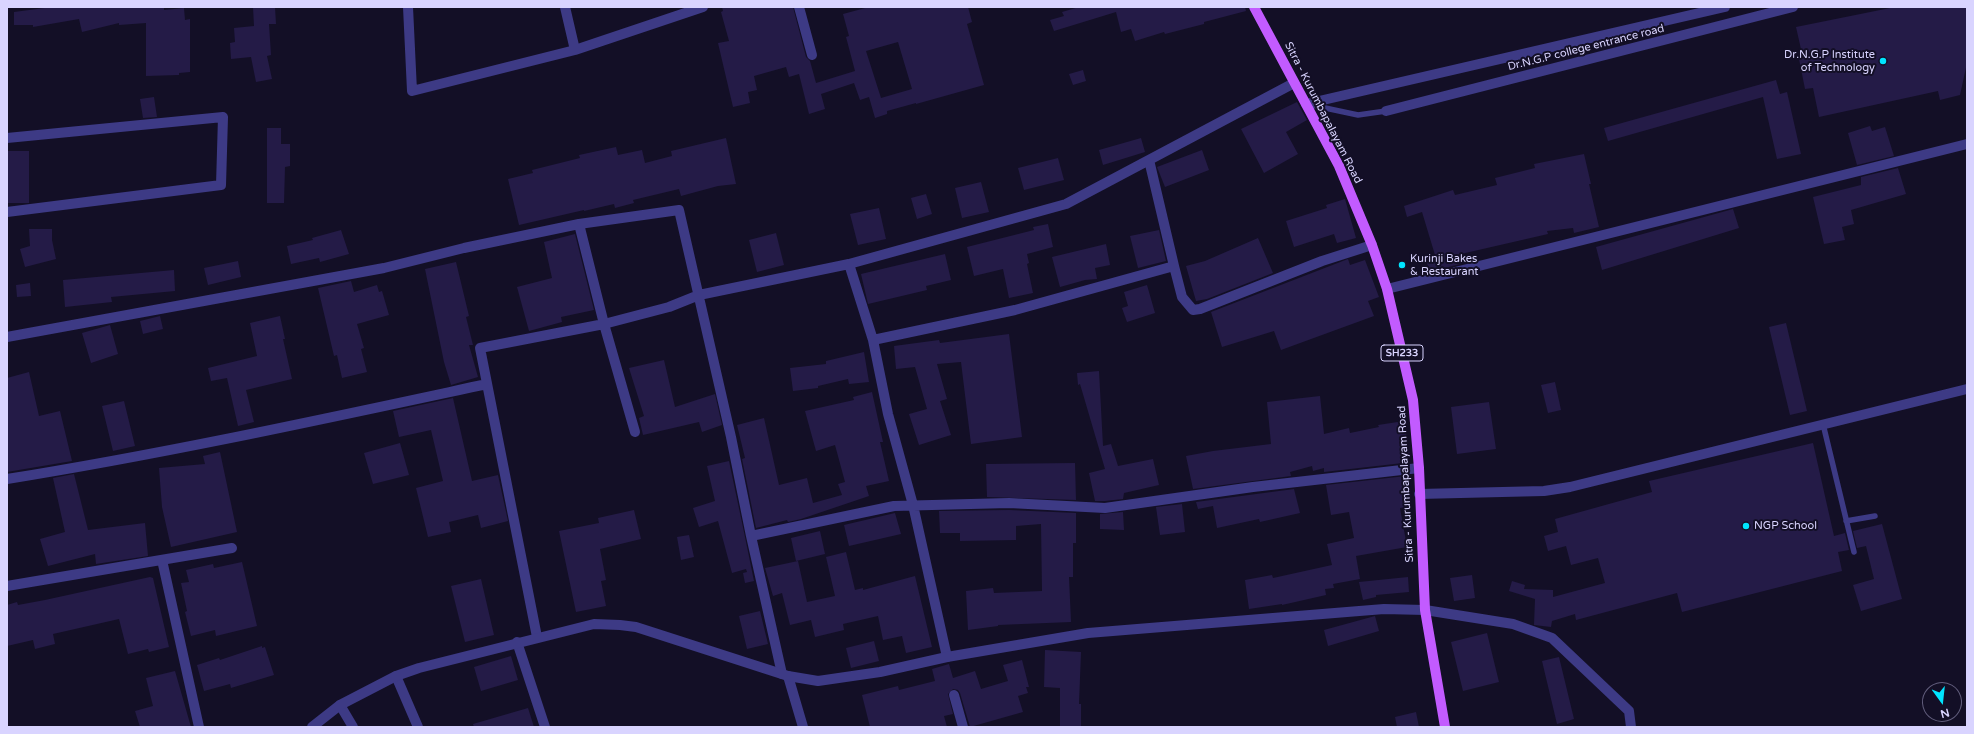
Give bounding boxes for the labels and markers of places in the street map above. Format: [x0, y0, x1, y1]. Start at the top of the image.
place label: Dr.N.G.P Institute of Technology [1784, 48, 1875, 74]
marker: Dr.N.G.P Institute of Technology [1878, 56, 1888, 66]
place label: Kurinji Bakes & Restaurant [1410, 252, 1478, 278]
marker: Kurinji Bakes & Restaurant [1397, 260, 1407, 270]
place label: NGP School [1754, 519, 1817, 533]
marker: NGP School [1741, 521, 1751, 531]

